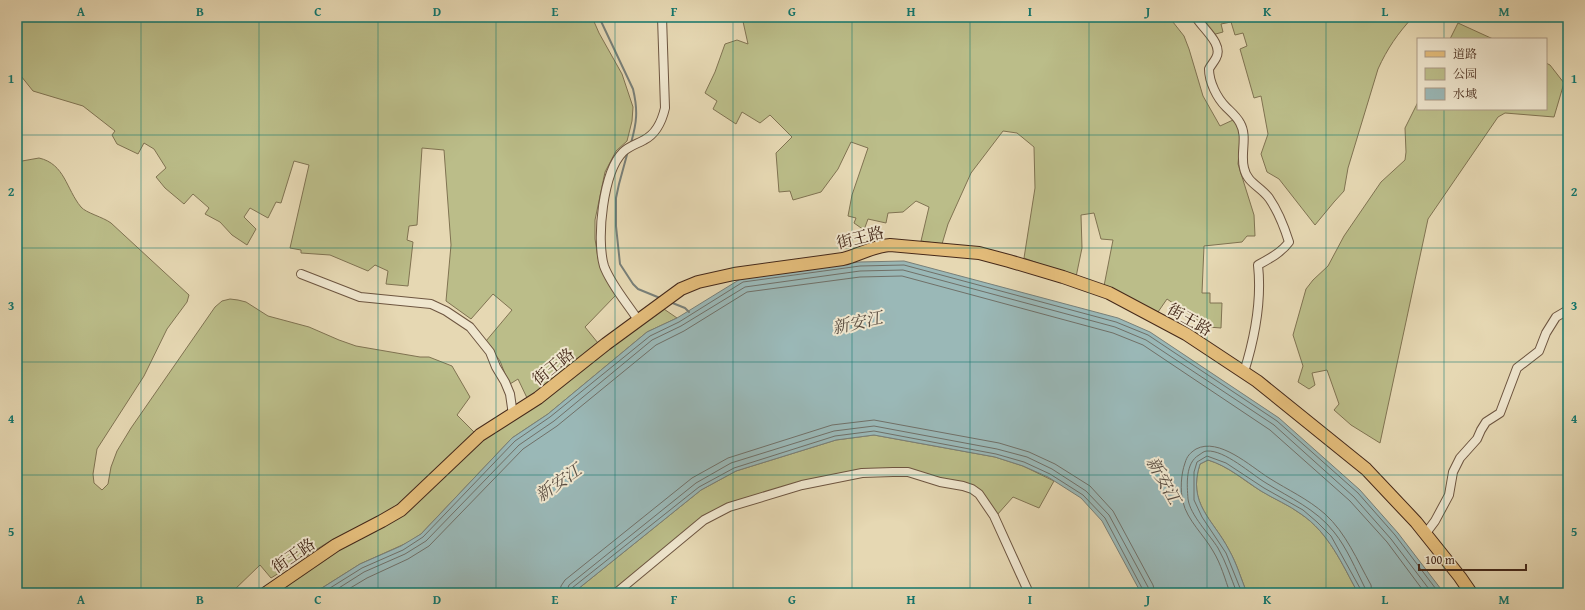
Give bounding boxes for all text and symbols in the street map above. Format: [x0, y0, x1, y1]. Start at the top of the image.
text: A [77, 2, 86, 21]
text: B [196, 2, 204, 21]
text: C [314, 2, 322, 21]
text: D [433, 2, 441, 21]
text: E [552, 2, 559, 21]
text: F [671, 2, 678, 21]
text: G [788, 2, 796, 21]
text: H [906, 2, 916, 21]
text: I [1028, 2, 1032, 21]
text: J [1144, 2, 1151, 21]
text: K [1263, 2, 1272, 21]
text: L [1382, 2, 1389, 21]
text: M [1498, 2, 1510, 21]
legend [1417, 38, 1547, 110]
text: 道路 [1453, 45, 1477, 62]
text: 公园 [1453, 65, 1477, 82]
text: 1 [8, 69, 14, 88]
text: 1 [1571, 69, 1577, 88]
text: 水域 [1453, 85, 1477, 102]
text: 2 [8, 182, 15, 201]
text: 2 [1571, 182, 1578, 201]
street label: 街王路 [834, 220, 886, 254]
text: 3 [8, 296, 14, 315]
text: 3 [1571, 296, 1577, 315]
street label: 街王路 [1163, 297, 1217, 341]
water label: 新安江 [829, 304, 887, 340]
street label: 街王路 [527, 342, 579, 390]
text: 4 [8, 409, 15, 428]
text: 4 [1571, 409, 1578, 428]
water label: 新安江 [1141, 452, 1189, 511]
water label: 新安江 [530, 455, 589, 507]
text: 5 [8, 522, 15, 541]
text: 5 [1571, 522, 1578, 541]
street label: 街王路 [266, 532, 320, 578]
scale bar [1419, 546, 1526, 572]
text: 100 m [1425, 551, 1455, 568]
text: A [77, 590, 86, 609]
text: B [196, 590, 204, 609]
text: C [314, 590, 322, 609]
text: D [433, 590, 441, 609]
text: E [552, 590, 559, 609]
text: F [671, 590, 678, 609]
text: G [788, 590, 796, 609]
text: H [906, 590, 916, 609]
text: I [1028, 590, 1032, 609]
text: J [1144, 590, 1151, 609]
text: K [1263, 590, 1272, 609]
text: L [1382, 590, 1389, 609]
text: M [1498, 590, 1510, 609]

